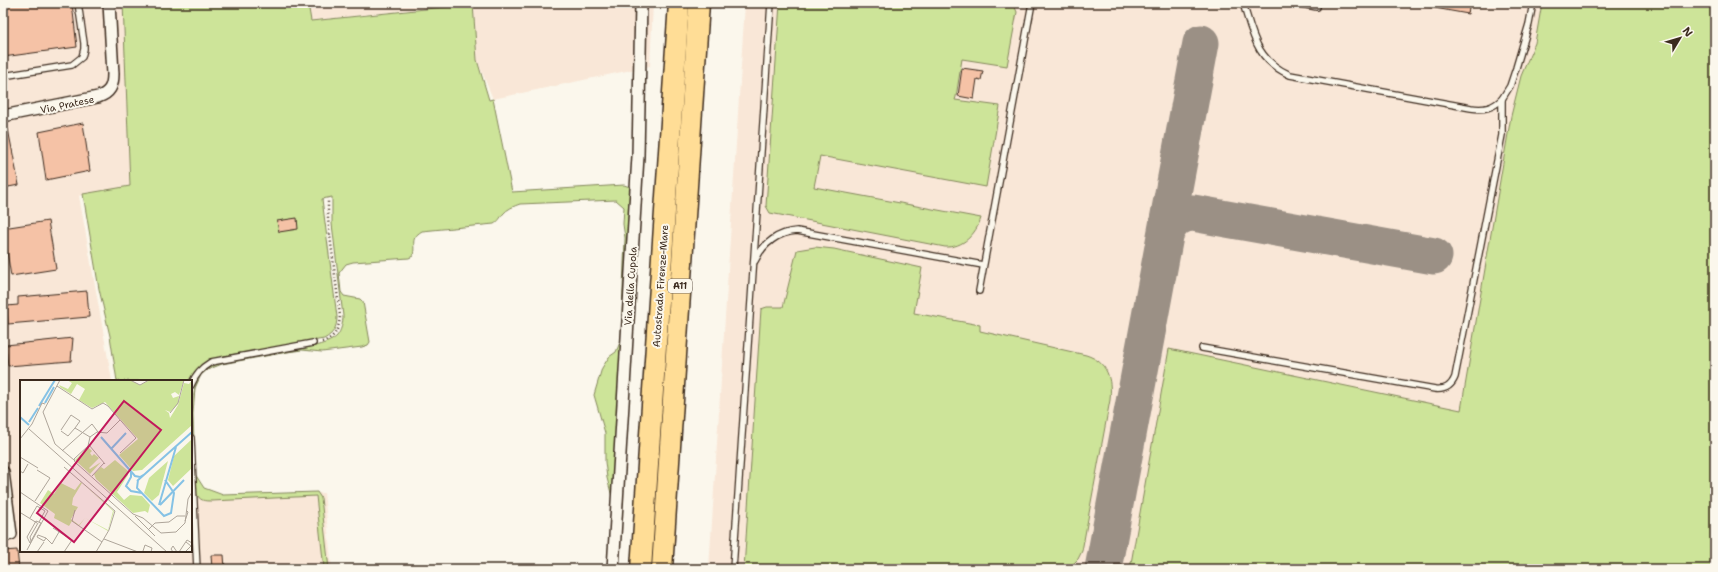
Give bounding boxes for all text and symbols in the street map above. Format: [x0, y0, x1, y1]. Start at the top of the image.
north arrow [1660, 18, 1700, 58]
text: N [1679, 24, 1696, 40]
street label: Via Pratese [39, 92, 96, 117]
street label: Autostrada Firenze-Mare [650, 224, 671, 348]
street label: Via della Cupola [621, 245, 640, 326]
road number: A11 [668, 279, 692, 293]
inset map [20, 380, 192, 552]

